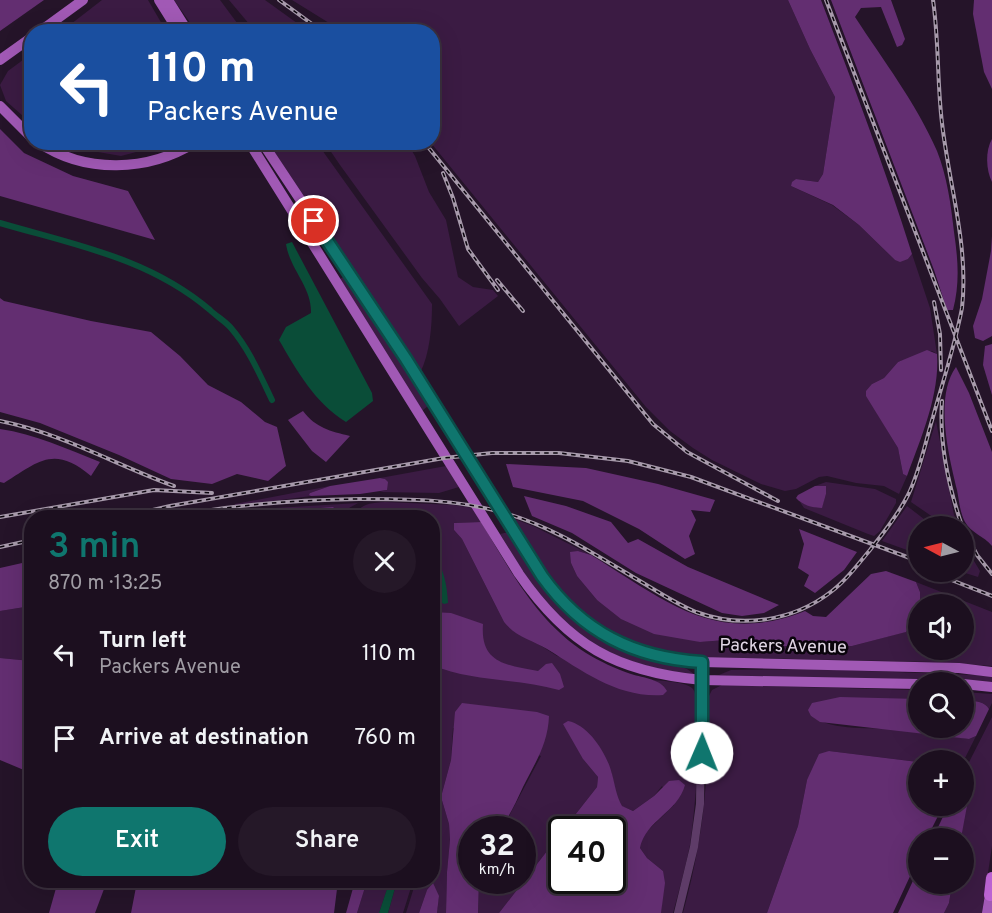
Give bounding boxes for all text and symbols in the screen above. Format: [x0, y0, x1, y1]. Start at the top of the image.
text: 110 m [147, 44, 256, 97]
icon: left [48, 48, 126, 126]
text: Packers Avenue [147, 96, 338, 130]
pin [288, 195, 339, 246]
icon: arrive [297, 204, 330, 237]
north arrow [908, 516, 974, 582]
map controls [908, 516, 974, 894]
text: 3 min [48, 525, 140, 571]
button: close [353, 530, 416, 593]
text: 870 m · 13:25 [48, 571, 162, 597]
button: sound [908, 594, 974, 660]
text: Turn left [99, 628, 187, 655]
street label: Packers Avenue [719, 634, 847, 660]
icon: left [48, 638, 81, 671]
text: 110 m [362, 641, 416, 668]
text: Packers Avenue [99, 655, 241, 681]
button: search [908, 672, 974, 738]
position arrow [670, 721, 734, 785]
icon: arrive [48, 722, 81, 755]
text: Arrive at destination [99, 725, 309, 752]
text: 760 m [355, 725, 416, 752]
button: + [908, 750, 974, 816]
button: Exit [48, 807, 226, 876]
button: Share [238, 807, 416, 876]
speed limit sign: 40 [548, 816, 626, 894]
button: − [908, 828, 974, 894]
text: 32 [479, 829, 515, 866]
text: km/h [479, 861, 515, 880]

